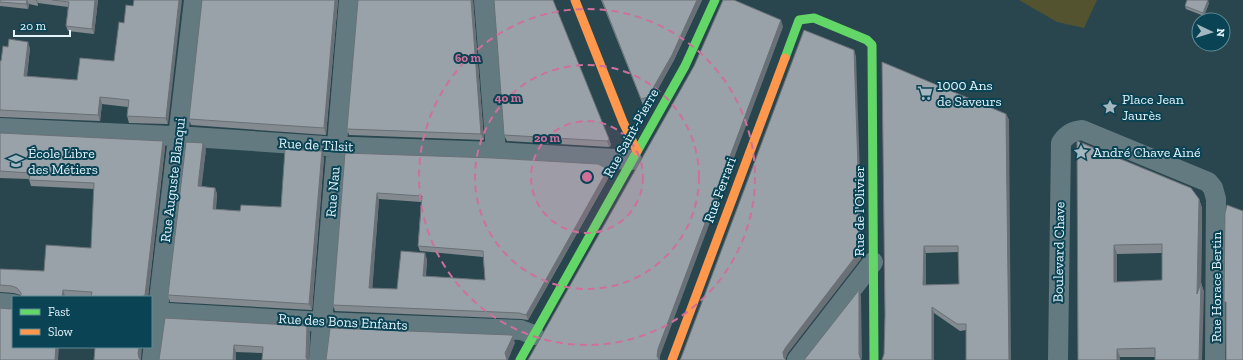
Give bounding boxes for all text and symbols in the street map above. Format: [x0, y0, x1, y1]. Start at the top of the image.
scale bar [14, 12, 70, 38]
north arrow [1191, 12, 1231, 52]
text: 20 m [20, 19, 47, 33]
text: N [1214, 28, 1227, 38]
text: 60 m [455, 51, 482, 65]
place label: 1000 Ans de Saveurs [937, 77, 1002, 110]
supermarket icon: 1000 Ans de Saveurs [916, 84, 934, 102]
street label: Rue Saint-Pierre [600, 85, 663, 180]
text: 40 m [495, 91, 522, 105]
place label: Place Jean Jaurès [1122, 91, 1184, 124]
place icon: Place Jean Jaurès [1101, 98, 1119, 116]
street label: Rue Auguste Blanqui [157, 117, 189, 243]
text: 20 m [534, 131, 561, 145]
street label: Rue de Tilsit [278, 135, 355, 155]
place icon: André Chave Ainé [1072, 143, 1090, 161]
place label: André Chave Ainé [1093, 144, 1201, 161]
place label: École Libre des Métiers [28, 145, 98, 178]
school or university icon: École Libre des Métiers [7, 152, 25, 170]
street label: Rue Ferrari [700, 155, 740, 225]
street label: Rue de l'Olivier [851, 165, 868, 256]
street label: Rue Nau [322, 166, 344, 218]
centre of rings [580, 170, 594, 184]
street label: Boulevard Chave [1050, 201, 1068, 303]
street label: Rue Horace Bertin [1208, 232, 1225, 342]
legend [12, 296, 152, 348]
text: Fast [48, 305, 71, 319]
street label: Rue des Bons Enfants [278, 310, 408, 334]
text: Slow [48, 325, 74, 339]

